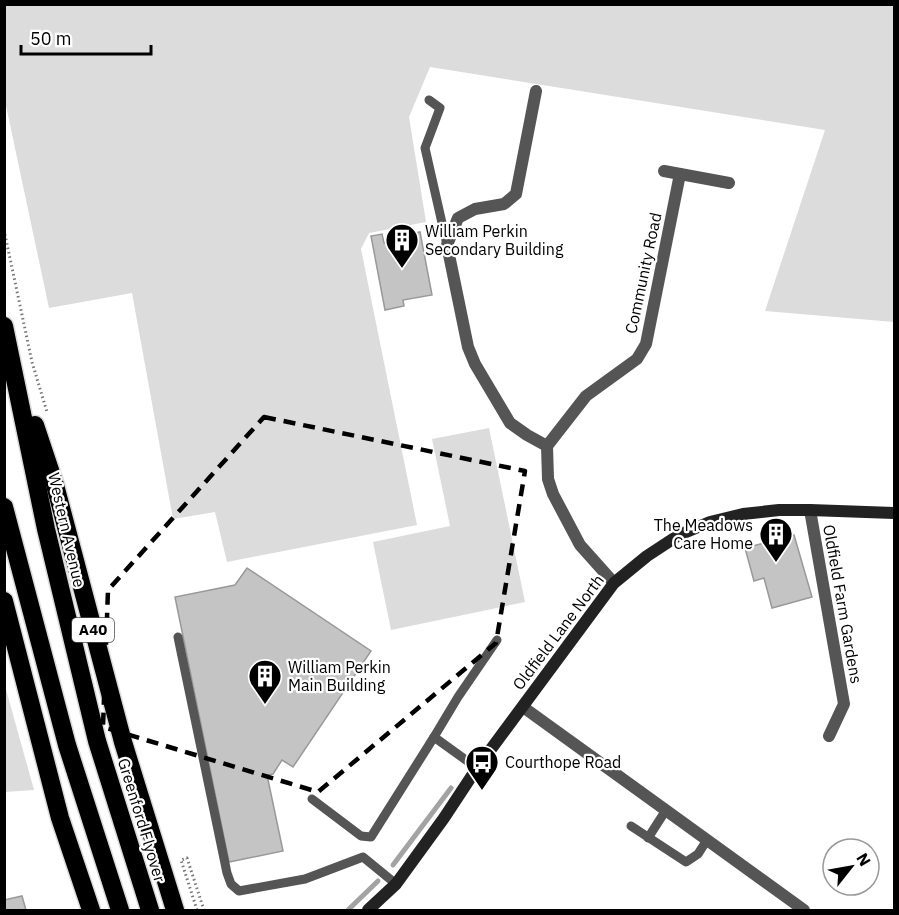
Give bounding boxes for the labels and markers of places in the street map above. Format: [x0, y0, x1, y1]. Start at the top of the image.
place label: William Perkin Secondary Building [425, 221, 564, 259]
building icon: William Perkin Secondary Building [384, 222, 420, 269]
place label: The Meadows Care Home [654, 515, 753, 553]
building icon: The Meadows Care Home [758, 516, 794, 563]
place label: William Perkin Main Building [288, 657, 391, 695]
building icon: William Perkin Main Building [247, 658, 283, 705]
bus stop icon: Courthope Road [464, 744, 500, 791]
place label: Courthope Road [505, 752, 621, 772]

